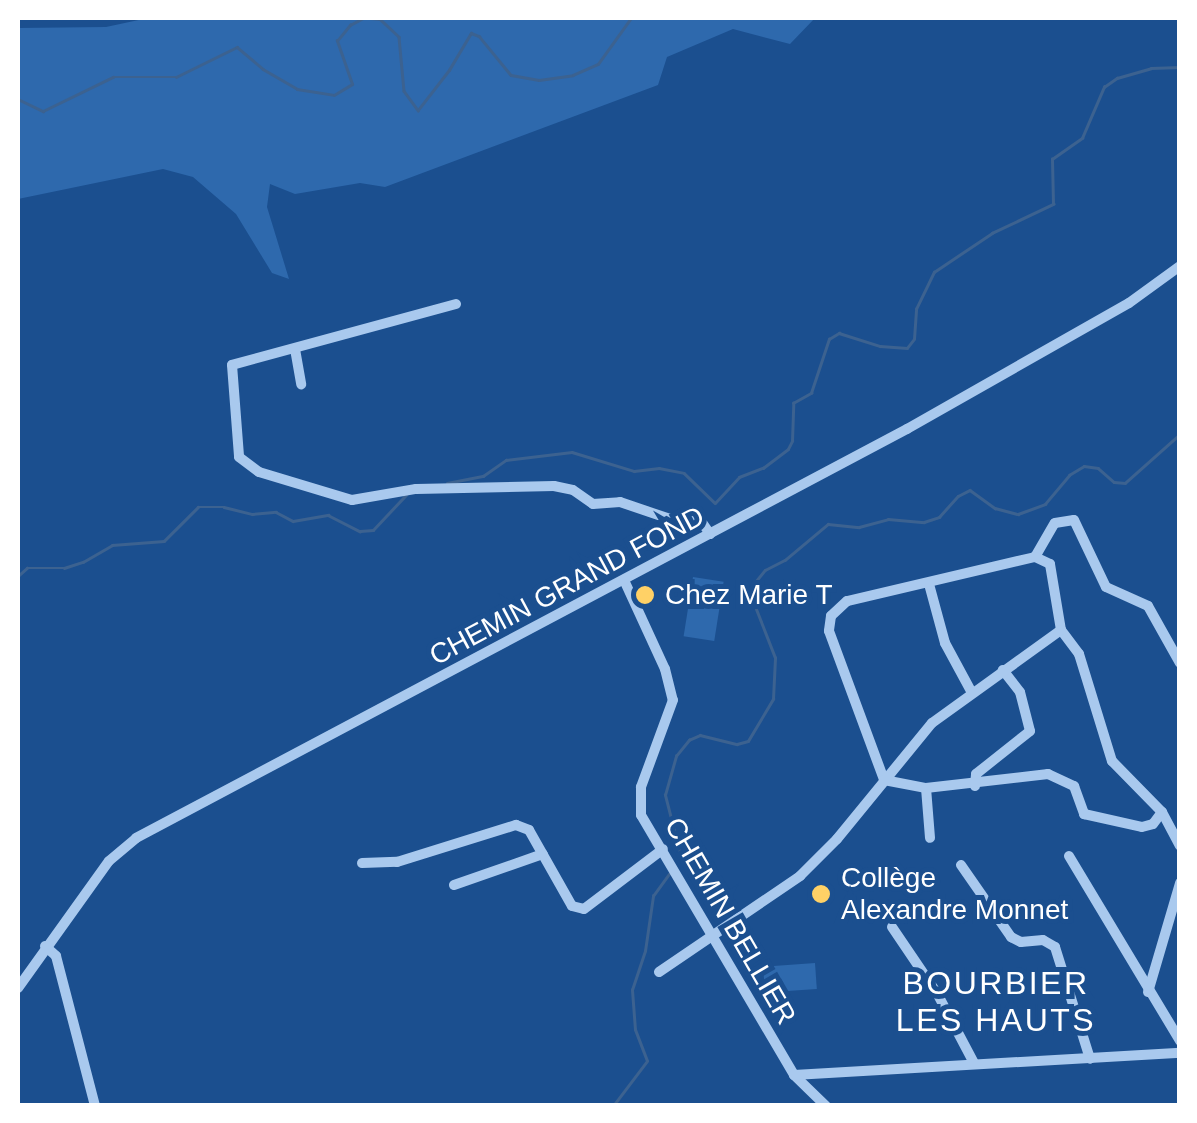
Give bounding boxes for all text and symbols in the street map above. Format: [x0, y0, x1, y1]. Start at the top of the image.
street label: CHEMIN GRAND FOND [424, 499, 710, 673]
place label: Chez Marie T [665, 578, 833, 612]
marker: Chez Marie T [634, 584, 656, 606]
street label: CHEMIN BELLIER [657, 812, 803, 1030]
place label: Collège Alexandre Monnet [841, 861, 1068, 927]
marker: Collège Alexandre Monnet [810, 883, 832, 905]
district label: BOURBIER LES HAUTS [896, 965, 1096, 1040]

